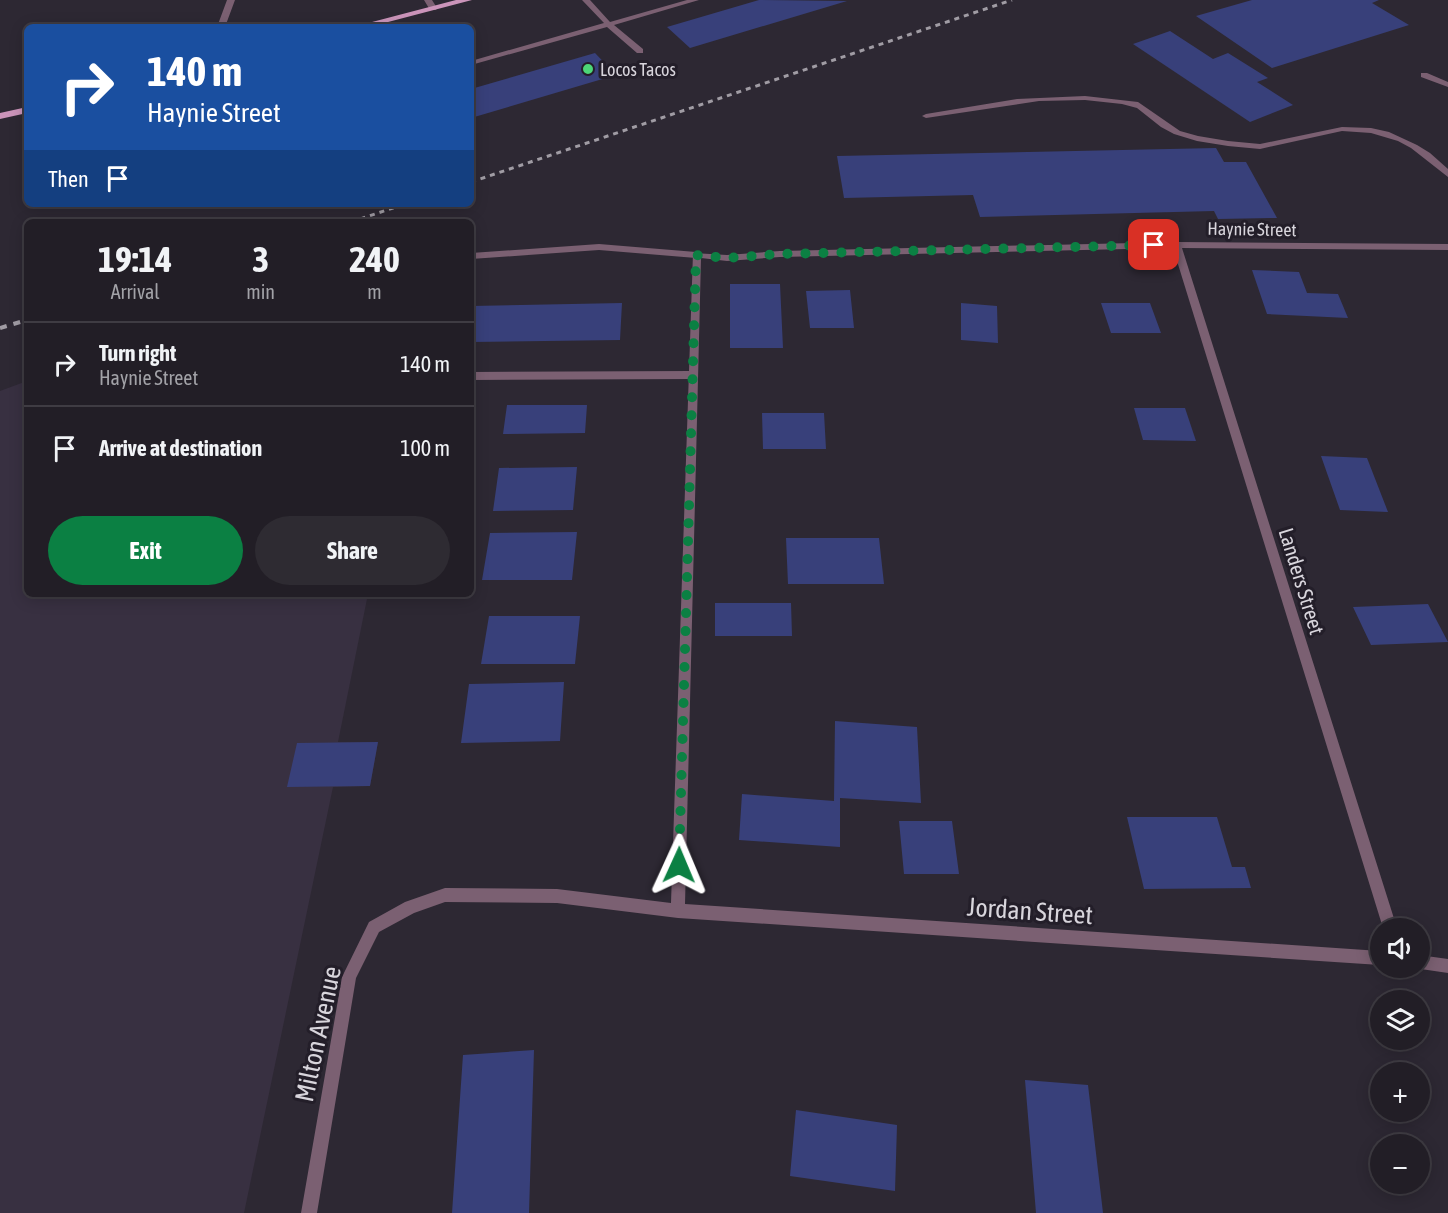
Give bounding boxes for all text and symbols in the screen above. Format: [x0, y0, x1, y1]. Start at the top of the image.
text: 140 m [147, 47, 242, 95]
icon: right [48, 48, 126, 126]
place label: Locos Tacos [600, 59, 676, 80]
marker: Locos Tacos [581, 62, 595, 76]
text: Haynie Street [147, 97, 281, 128]
icon: arrive [101, 162, 134, 195]
text: Then [48, 166, 89, 192]
street label: Haynie Street [1207, 218, 1297, 240]
pin [1128, 219, 1179, 270]
icon: arrive [1137, 228, 1170, 261]
text: 19:14 [98, 238, 172, 280]
text: 3 [252, 238, 269, 280]
text: 240 [349, 238, 400, 280]
text: Arrival [111, 280, 160, 303]
text: min [246, 280, 275, 303]
text: m [367, 280, 382, 303]
text: Turn right [99, 340, 176, 366]
icon: right [48, 348, 81, 381]
text: 140 m [400, 351, 450, 377]
text: Haynie Street [99, 366, 198, 389]
icon: arrive [48, 432, 81, 465]
text: Arrive at destination [99, 435, 262, 461]
text: 100 m [400, 435, 450, 461]
button: Exit [48, 516, 243, 585]
button: Share [255, 516, 450, 585]
street label: Landers Street [1274, 525, 1330, 637]
position arrow [647, 833, 711, 897]
street label: Jordan Street [966, 892, 1094, 930]
map controls [1370, 918, 1430, 1194]
button: sound [1370, 918, 1430, 978]
street label: Milton Avenue [289, 963, 347, 1105]
button: layers [1370, 990, 1430, 1050]
button: + [1370, 1062, 1430, 1122]
button: − [1370, 1134, 1430, 1194]

